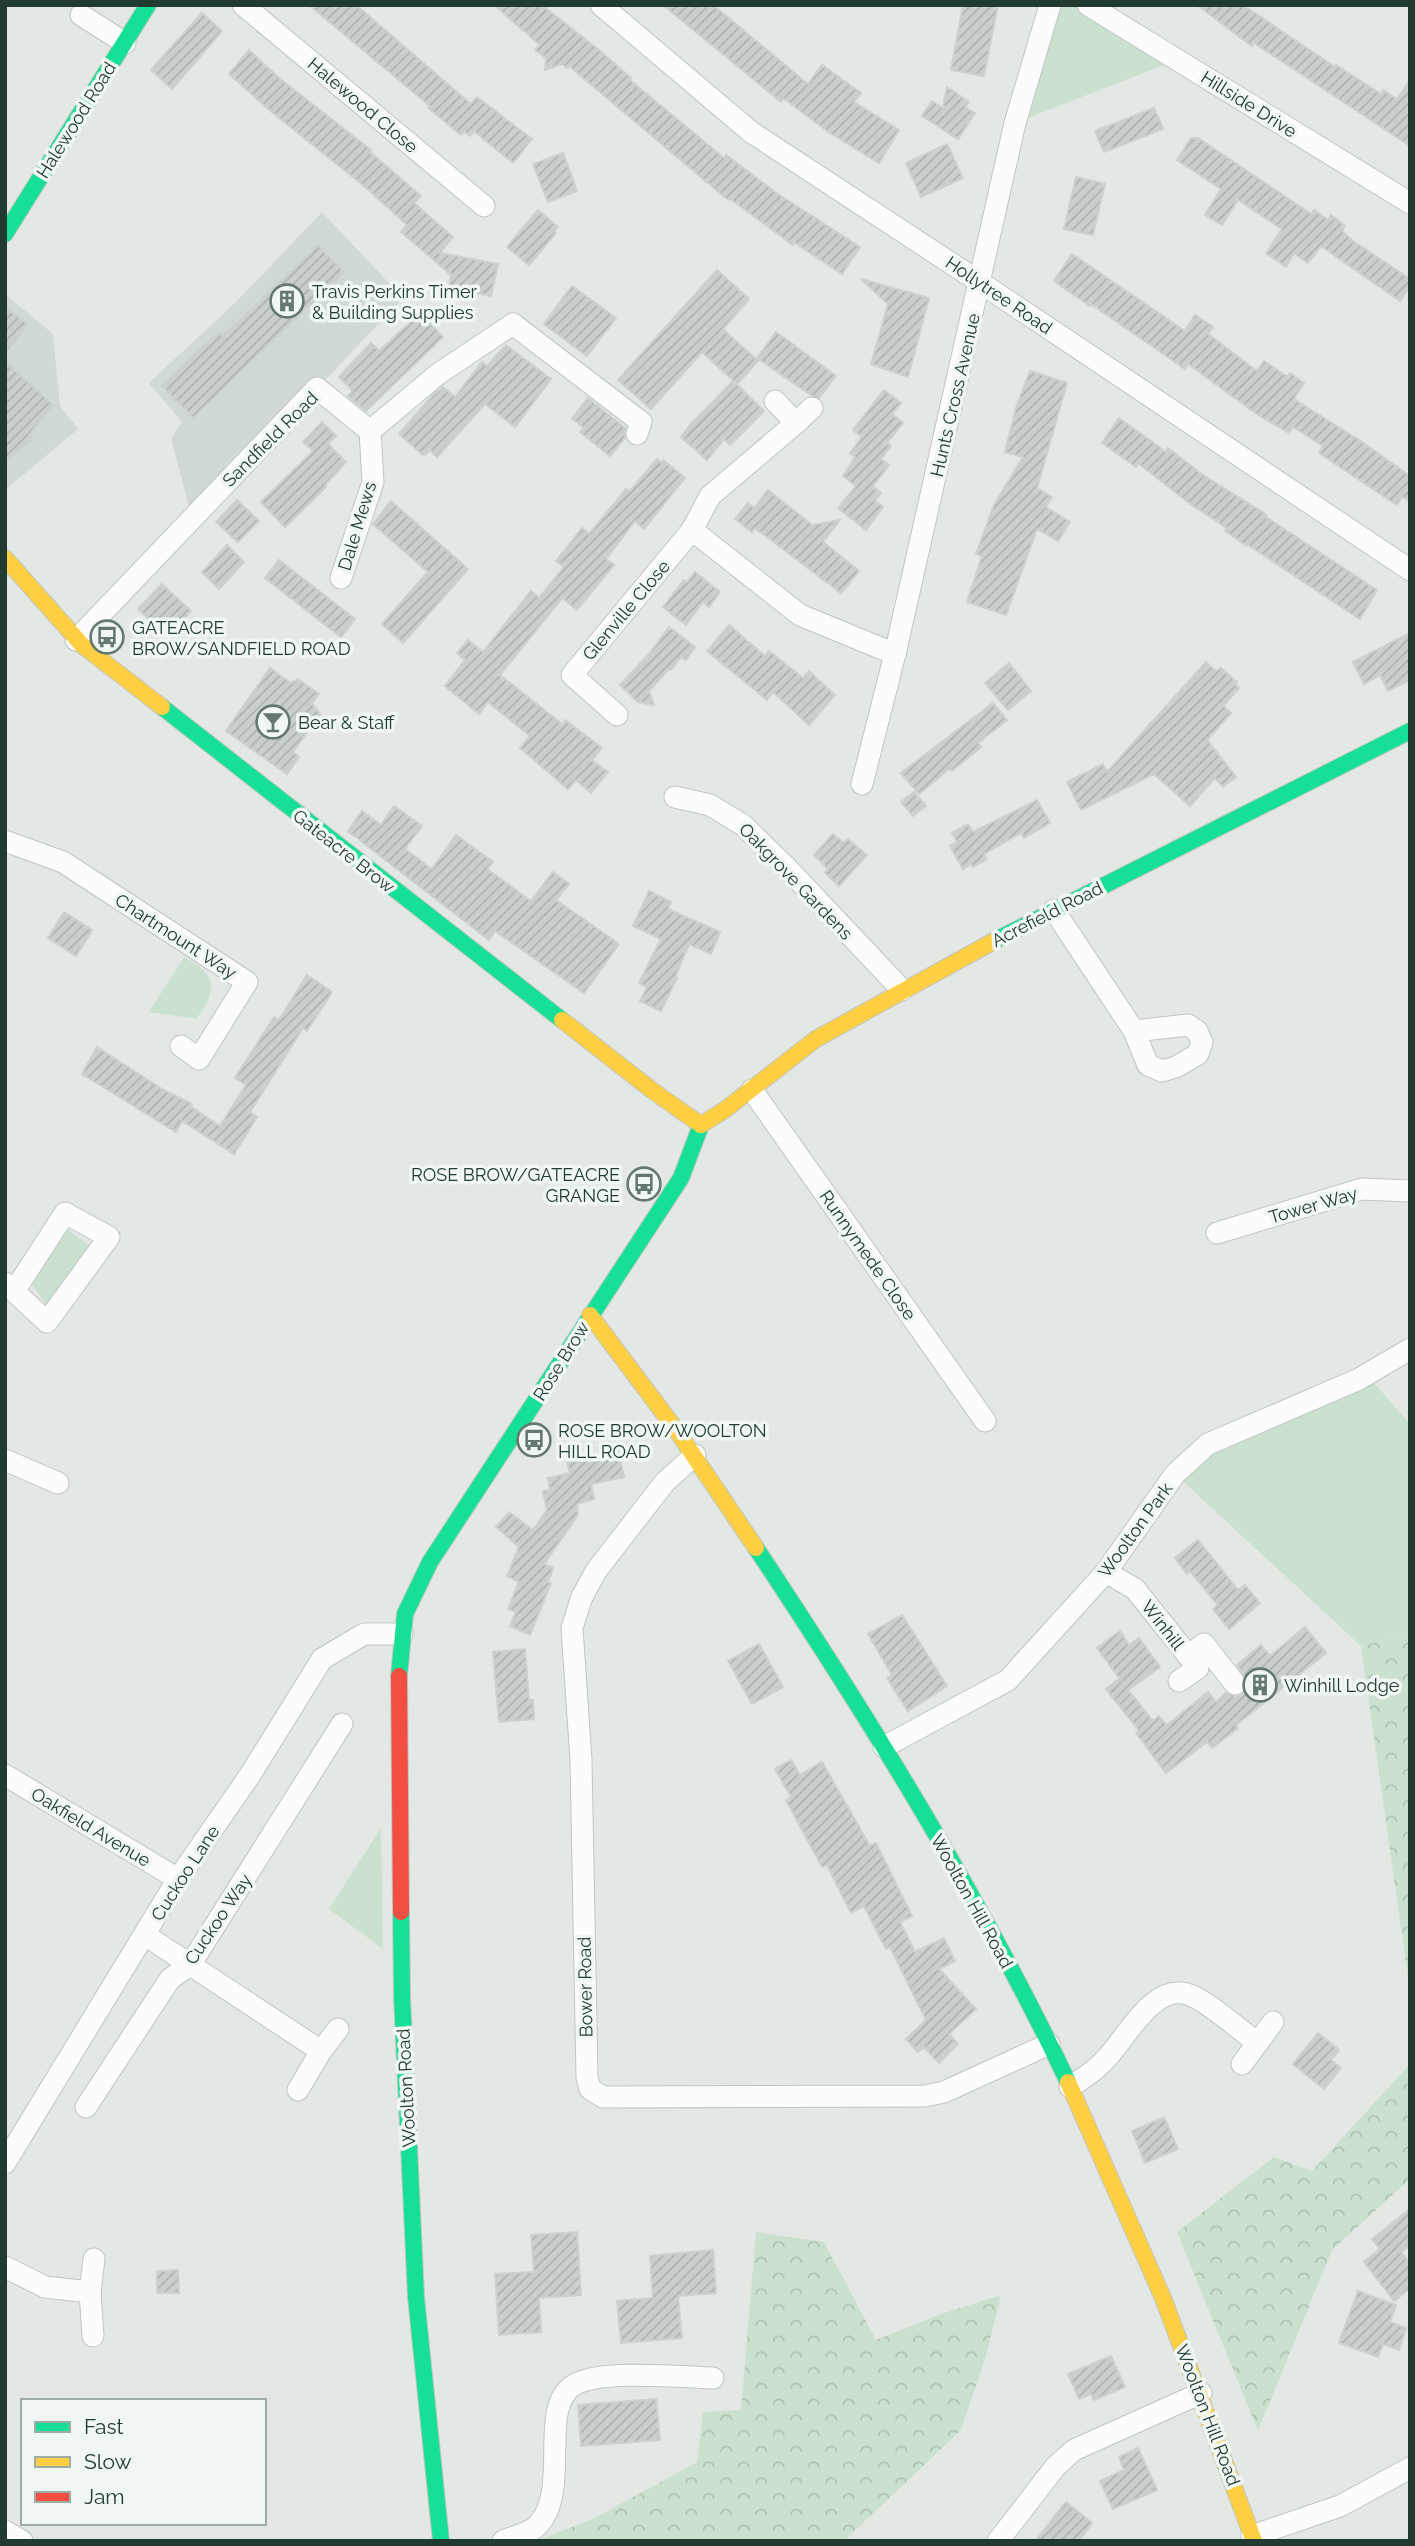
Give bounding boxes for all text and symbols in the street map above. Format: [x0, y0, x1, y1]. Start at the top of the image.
street label: Halewood Close [304, 53, 423, 157]
street label: Halewood Road [32, 58, 120, 182]
street label: Hillside Drive [1197, 66, 1301, 142]
street label: Hollytree Road [942, 252, 1056, 338]
place label: Travis Perkins Timer & Building Supplies [312, 281, 478, 323]
building icon: Travis Perkins Timer & Building Supplies [268, 282, 306, 320]
street label: Hunts Cross Avenue [926, 311, 984, 479]
street label: Sandfield Road [218, 387, 322, 491]
street label: Dale Mews [334, 479, 381, 573]
street label: Glenville Close [578, 555, 674, 664]
place label: GATEACRE BROW/SANDFIELD ROAD [132, 617, 351, 659]
bus stop icon: GATEACRE BROW/SANDFIELD ROAD [88, 618, 126, 656]
bar icon: Bear & Staff [254, 703, 292, 741]
place label: Bear & Staff [298, 712, 395, 733]
street label: Gateacre Brow [289, 805, 399, 897]
street label: Oakgrove Gardens [735, 818, 857, 944]
street label: Acrefield Road [988, 877, 1106, 951]
street label: Chartmount Way [111, 889, 241, 983]
place label: ROSE BROW/GATEACRE GRANGE [411, 1164, 620, 1206]
bus stop icon: ROSE BROW/GATEACRE GRANGE [625, 1165, 663, 1203]
street label: Tower Way [1266, 1182, 1360, 1228]
street label: Runnymede Close [815, 1186, 921, 1324]
street label: Rose Brow [528, 1317, 594, 1404]
place label: ROSE BROW/WOOLTON HILL ROAD [558, 1420, 767, 1462]
bus stop icon: ROSE BROW/WOOLTON HILL ROAD [515, 1421, 553, 1459]
street label: Woolton Park [1093, 1478, 1177, 1582]
street label: Winhill [1137, 1596, 1189, 1654]
building icon: Winhill Lodge [1241, 1666, 1279, 1704]
place label: Winhill Lodge [1284, 1675, 1400, 1696]
street label: Oakfield Avenue [27, 1783, 155, 1871]
street label: Cuckoo Lane [146, 1821, 224, 1925]
street label: Woolton Hill Road [926, 1830, 1018, 1972]
street label: Cuckoo Way [180, 1870, 256, 1968]
street label: Bower Road [574, 1936, 596, 2038]
street label: Woolton Road [392, 2028, 420, 2148]
street label: Woolton Hill Road [1171, 2341, 1245, 2489]
legend [21, 2399, 266, 2525]
text: Fast [84, 2414, 124, 2439]
text: Slow [84, 2449, 132, 2474]
text: Jam [84, 2484, 125, 2509]

